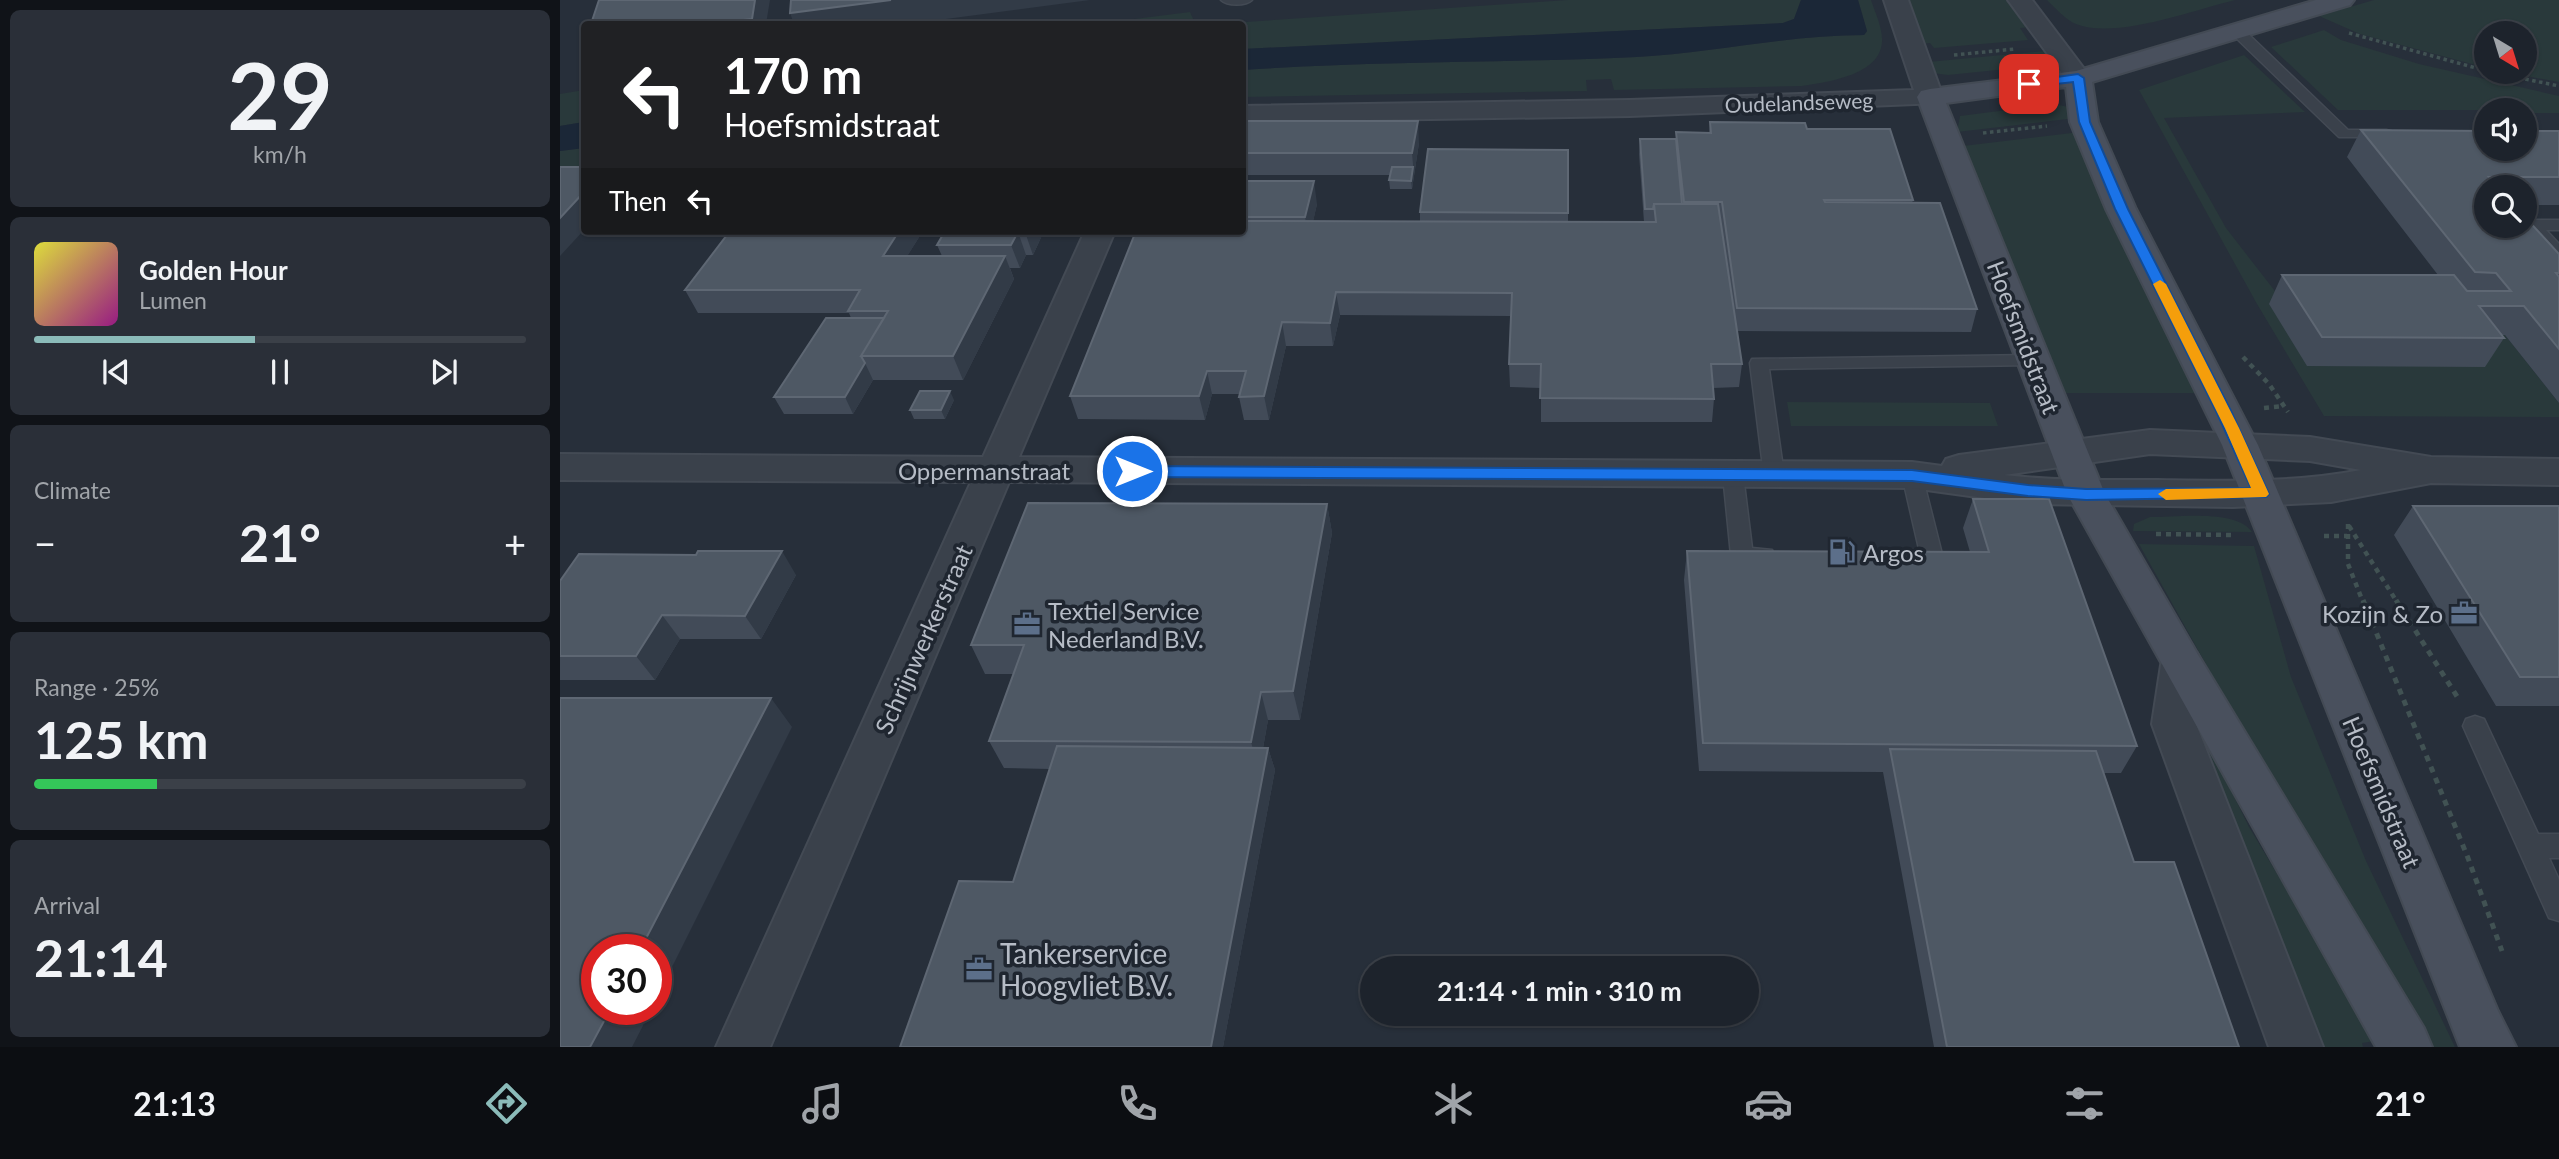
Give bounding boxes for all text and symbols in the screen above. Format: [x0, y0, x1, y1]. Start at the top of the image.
north arrow [2474, 21, 2538, 84]
map controls [2474, 21, 2537, 238]
text: 29 [227, 40, 333, 149]
text: 170 m [724, 46, 862, 104]
icon: left [609, 49, 700, 140]
pin [1999, 54, 2059, 114]
icon: arrive [2010, 65, 2048, 103]
street label: Oudelandseweg [1724, 87, 1874, 117]
button: sound [2474, 98, 2537, 161]
text: Hoefsmidstraat [724, 105, 940, 144]
text: km/h [253, 140, 307, 168]
button: search [2474, 175, 2537, 238]
icon: left [681, 182, 719, 220]
text: Then [609, 185, 667, 217]
text: Golden Hour [139, 254, 288, 286]
street label: Hoefsmidstraat [1981, 256, 2067, 418]
text: Lumen [139, 286, 207, 314]
icon: previous [97, 353, 135, 391]
icon: pause [261, 353, 299, 391]
icon: next [425, 353, 463, 391]
position arrow [1095, 434, 1169, 508]
street label: Oppermanstraat [898, 456, 1070, 485]
text: Climate [34, 476, 111, 504]
text: 21° [239, 511, 321, 573]
text: − [34, 520, 56, 566]
text: + [504, 520, 526, 566]
fuel station icon: Argos [1827, 537, 1857, 567]
place label: Argos [1863, 538, 1924, 567]
street label: Schrijnwerkerstraat [868, 539, 978, 738]
place label: Textiel Service Nederland B.V. [1048, 596, 1204, 653]
office icon: Kozijn & Zo [2449, 598, 2479, 628]
place label: Kozijn & Zo [2322, 599, 2443, 628]
office icon: Textiel Service Nederland B.V. [1012, 609, 1042, 639]
text: Range · 25% [34, 673, 159, 701]
text: 125 km [34, 708, 208, 770]
street label: Hoefsmidstraat [2337, 712, 2427, 872]
text: Arrival [34, 891, 100, 919]
text: 21:14 [34, 926, 168, 988]
speed limit sign: 30 [581, 934, 672, 1025]
place label: Tankerservice Hoogvliet B.V. [1000, 936, 1173, 1002]
office icon: Tankerservice Hoogvliet B.V. [964, 954, 994, 984]
text: 21:14 · 1 min · 310 m [1437, 975, 1682, 1007]
icon: directions [482, 1079, 531, 1128]
icon: music [798, 1079, 847, 1128]
icon: phone [1113, 1079, 1162, 1128]
icon: climate [1429, 1079, 1478, 1128]
icon: car [1744, 1079, 1793, 1128]
icon: filters [2060, 1079, 2109, 1128]
text: 21:13 [133, 1084, 216, 1123]
text: 21° [2375, 1084, 2426, 1123]

